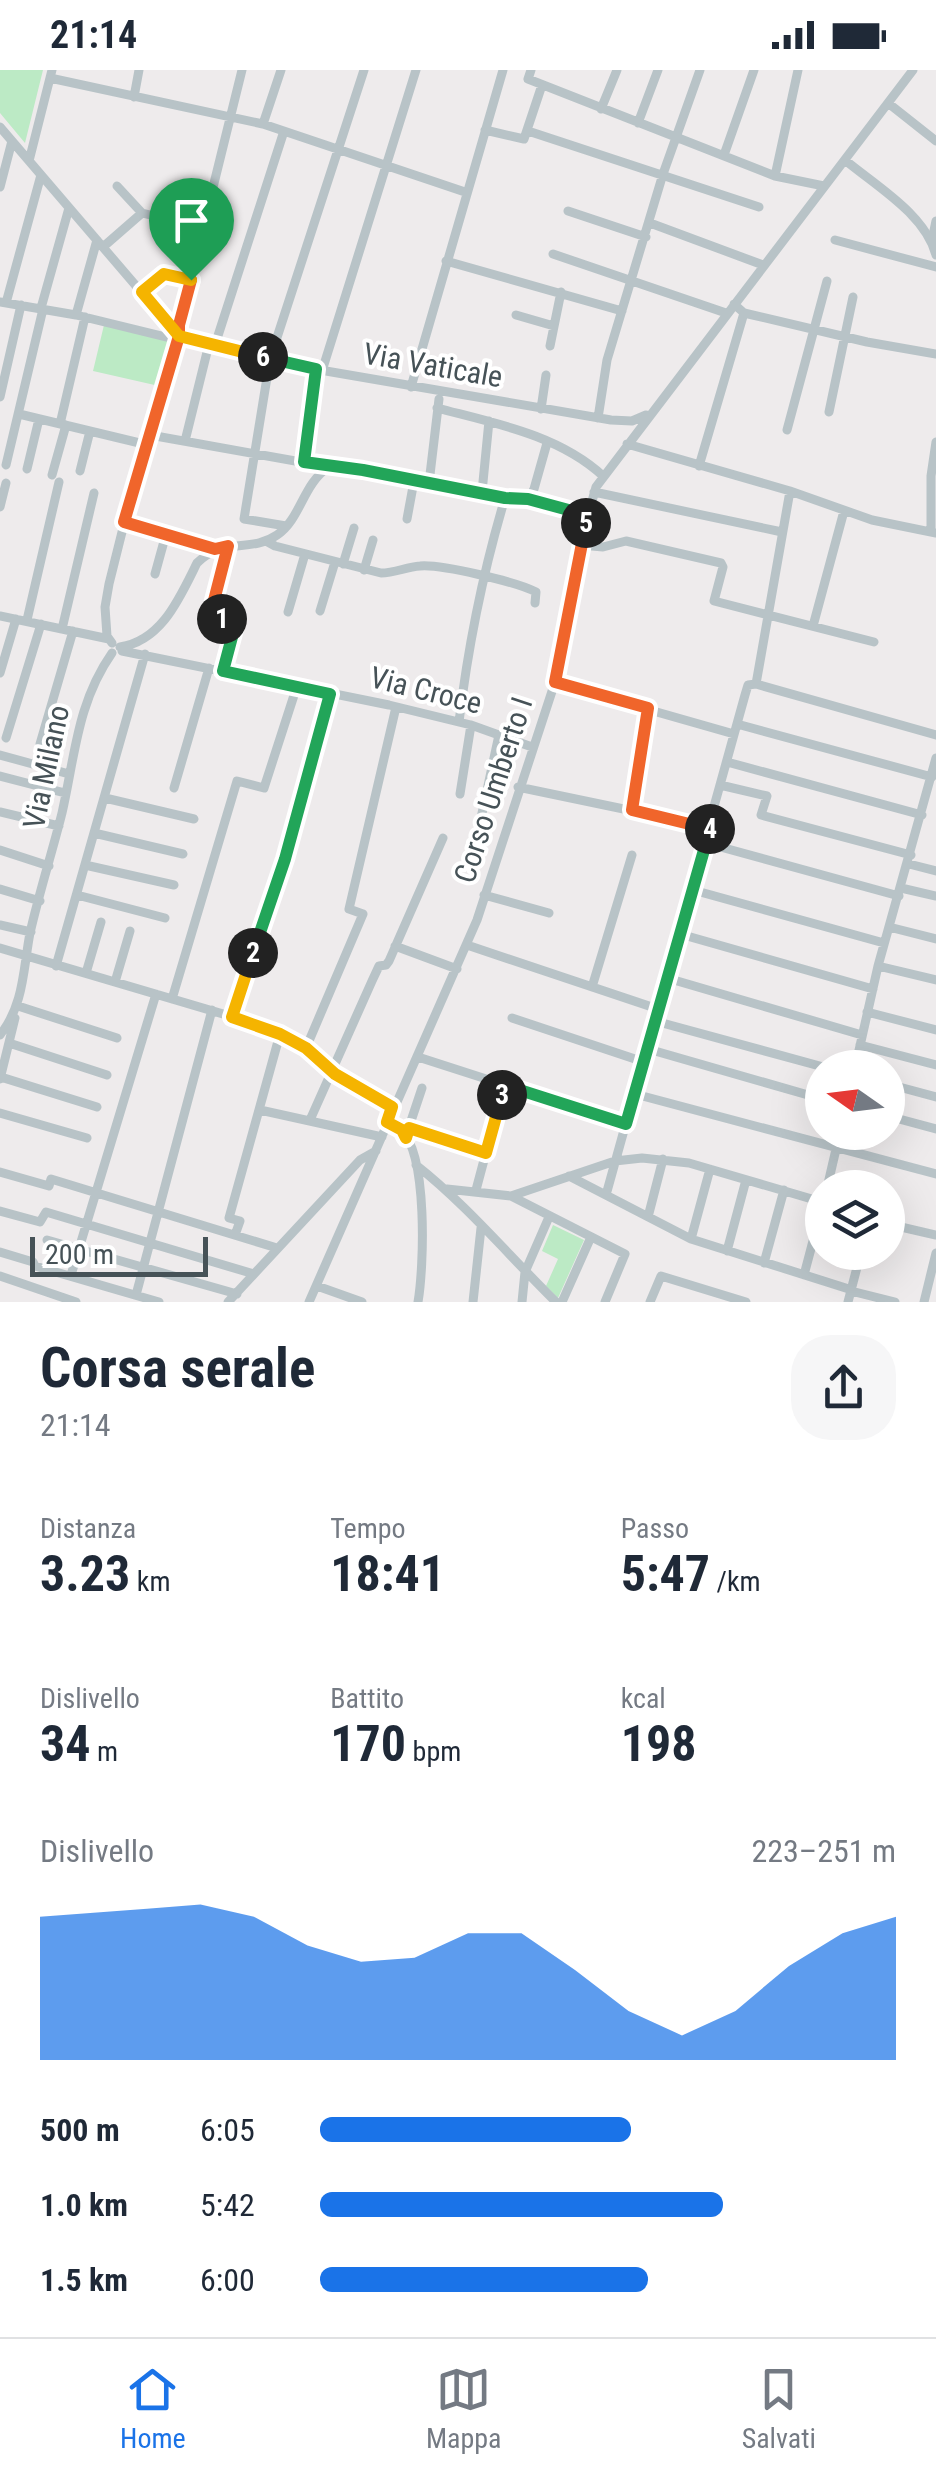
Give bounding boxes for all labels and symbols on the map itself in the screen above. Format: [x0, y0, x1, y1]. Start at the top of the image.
pin [149, 178, 234, 281]
pin: 6 [238, 332, 288, 382]
street label: Via Vaticale [361, 336, 505, 394]
pin: 5 [561, 498, 611, 548]
pin: 1 [197, 594, 247, 644]
street label: Via Croce [367, 659, 485, 721]
street label: Corso Umberto I [447, 693, 539, 887]
street label: Via Milano [16, 702, 76, 832]
pin: 4 [685, 804, 735, 854]
pin: 2 [228, 928, 278, 978]
north arrow [805, 1050, 905, 1150]
pin: 3 [477, 1070, 527, 1120]
scale bar [30, 1232, 208, 1276]

